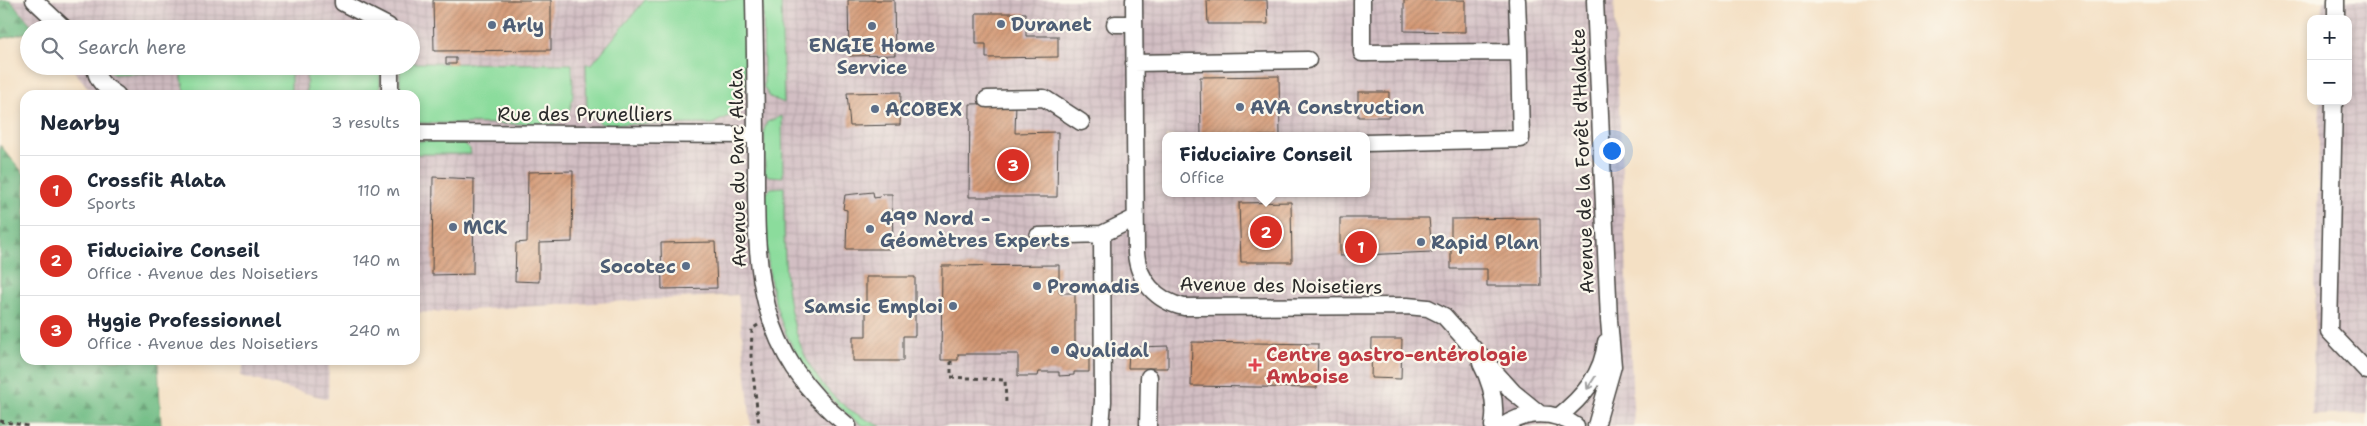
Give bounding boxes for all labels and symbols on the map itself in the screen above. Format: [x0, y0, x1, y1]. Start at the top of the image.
place label: Duranet [1011, 12, 1092, 37]
place label: Arly [502, 13, 544, 38]
marker: Duranet [995, 18, 1007, 30]
marker: Arly [486, 19, 498, 31]
marker: ENGIE Home Service [866, 20, 878, 32]
street label: Avenue de la Forêt d'Halatte [1565, 28, 1600, 294]
place label: ENGIE Home Service [809, 33, 935, 80]
street label: Avenue du Parc Alata [723, 68, 752, 268]
place label: AVA Construction [1250, 95, 1425, 120]
place label: ACOBEX [885, 97, 962, 122]
marker: AVA Construction [1234, 101, 1246, 113]
street label: Rue des Prunelliers [497, 102, 673, 127]
marker: ACOBEX [869, 103, 881, 115]
your location [1599, 138, 1625, 164]
pin: 3 [997, 146, 1029, 184]
place label: 49° Nord - Géomètres Experts [880, 206, 1070, 253]
pin: 2 [1250, 213, 1282, 251]
place label: MCK [463, 215, 507, 240]
marker: MCK [447, 221, 459, 233]
marker: 49° Nord - Géomètres Experts [864, 223, 876, 235]
pin: 1 [1345, 228, 1377, 266]
place label: Rapid Plan [1431, 230, 1539, 255]
marker: Rapid Plan [1415, 236, 1427, 248]
place label: Socotec [600, 254, 676, 279]
marker: Socotec [680, 260, 692, 272]
street label: Avenue des Noisetiers [1179, 271, 1383, 300]
place label: Promadis [1047, 274, 1140, 299]
marker: Promadis [1031, 280, 1043, 292]
place label: Samsic Emploi [804, 294, 943, 319]
marker: Samsic Emploi [947, 300, 959, 312]
place label: Qualidal [1065, 338, 1150, 363]
place label: Centre gastro-entérologie Amboise [1266, 342, 1528, 389]
marker: Qualidal [1049, 344, 1061, 356]
marker: Centre gastro-entérologie Amboise [1248, 358, 1262, 372]
one-way arrow [1586, 375, 1596, 389]

